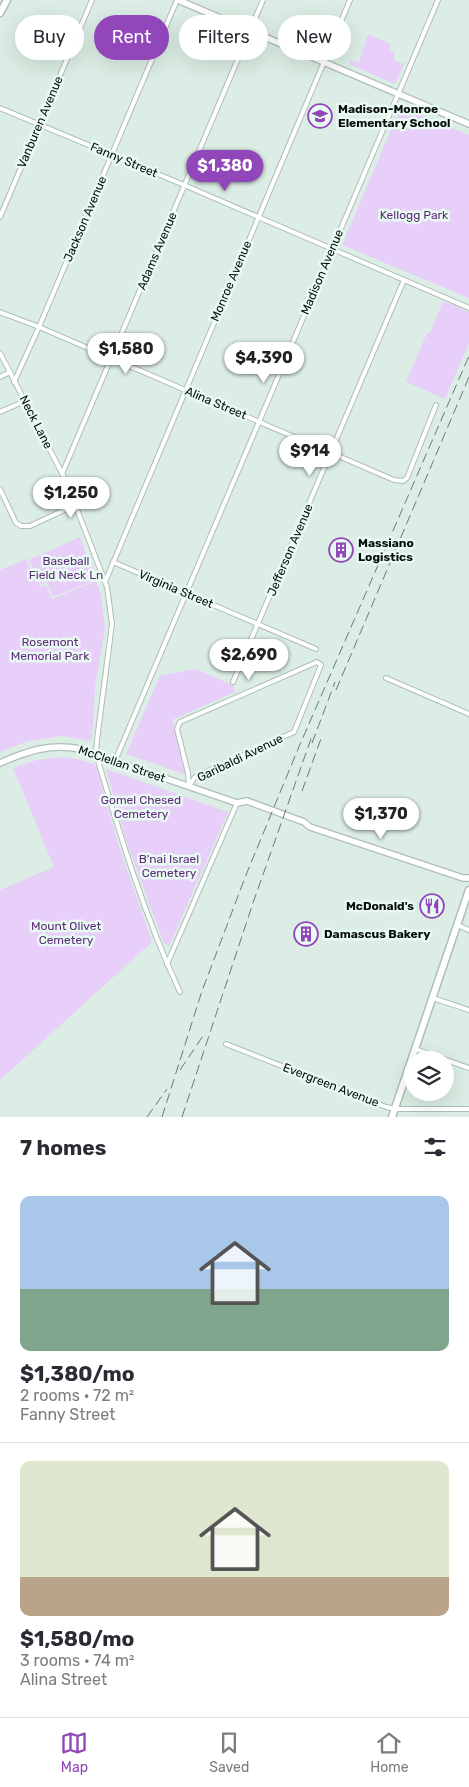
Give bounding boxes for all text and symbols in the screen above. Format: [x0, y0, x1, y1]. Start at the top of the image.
chip: Buy [15, 15, 84, 60]
chip: Rent [94, 15, 169, 60]
chip: Filters [179, 15, 268, 60]
chip: New [278, 15, 351, 60]
street label: Vanburen Avenue [14, 74, 66, 170]
place label: Madison-Monroe Elementary School [338, 102, 450, 130]
school or university icon: Madison-Monroe Elementary School [307, 103, 333, 129]
street label: Fanny Street [88, 140, 160, 181]
pin: $1,380 [184, 150, 266, 192]
text: $1,380 [197, 156, 253, 175]
street label: Jackson Avenue [61, 174, 109, 264]
park label: Kellogg Park [380, 208, 449, 222]
street label: Adams Avenue [134, 210, 180, 292]
street label: Madison Avenue [298, 227, 346, 317]
street label: Monroe Avenue [208, 238, 254, 324]
pin: $1,580 [85, 332, 167, 375]
text: $1,580 [98, 339, 154, 358]
pin: $4,390 [223, 342, 305, 384]
text: $4,390 [235, 348, 293, 367]
street label: Alina Street [183, 384, 249, 422]
street label: Neck Lane [17, 393, 56, 451]
pin: $914 [280, 434, 340, 477]
text: $914 [290, 441, 330, 460]
pin: $1,250 [30, 476, 112, 519]
text: $1,250 [44, 483, 98, 502]
street label: Jefferson Avenue [264, 502, 316, 598]
place label: Massiano Logistics [358, 536, 414, 564]
building icon: Massiano Logistics [328, 537, 354, 563]
park label: Baseball Field Neck Ln [29, 554, 103, 582]
street label: Virginia Street [137, 567, 216, 611]
park label: Rosemont Memorial Park [11, 635, 90, 663]
pin: $2,690 [208, 638, 290, 681]
text: $2,690 [220, 645, 278, 664]
street label: Garibaldi Avenue [195, 731, 285, 785]
street label: McClellan Street [77, 743, 168, 786]
park label: Gomel Chesed Cemetery [101, 793, 181, 821]
pin: $1,370 [340, 798, 422, 840]
text: $1,370 [354, 804, 408, 823]
park label: B'nai Israel Cemetery [139, 852, 199, 880]
restaurant icon: McDonald's [419, 893, 445, 919]
place label: McDonald's [346, 899, 414, 913]
park label: Mount Olivet Cemetery [31, 919, 101, 947]
building icon: Damascus Bakery [293, 921, 319, 947]
place label: Damascus Bakery [324, 927, 430, 941]
map controls [404, 1051, 454, 1101]
button: layers [404, 1051, 454, 1101]
street label: Evergreen Avenue [281, 1060, 381, 1110]
icon: filters [421, 1133, 449, 1161]
text: 7 homes [20, 1135, 106, 1160]
icon: home [190, 1228, 280, 1318]
text: $1,380/mo [20, 1361, 135, 1386]
text: 2 rooms · 72 m² [20, 1386, 134, 1405]
text: Fanny Street [20, 1405, 115, 1424]
icon: home [190, 1494, 280, 1584]
text: $1,580/mo [20, 1626, 134, 1651]
text: 3 rooms · 74 m² [20, 1651, 135, 1670]
text: Alina Street [20, 1670, 107, 1689]
tab: Map [60, 1729, 88, 1776]
tab: Saved [209, 1729, 249, 1776]
tab: Home [370, 1729, 409, 1776]

